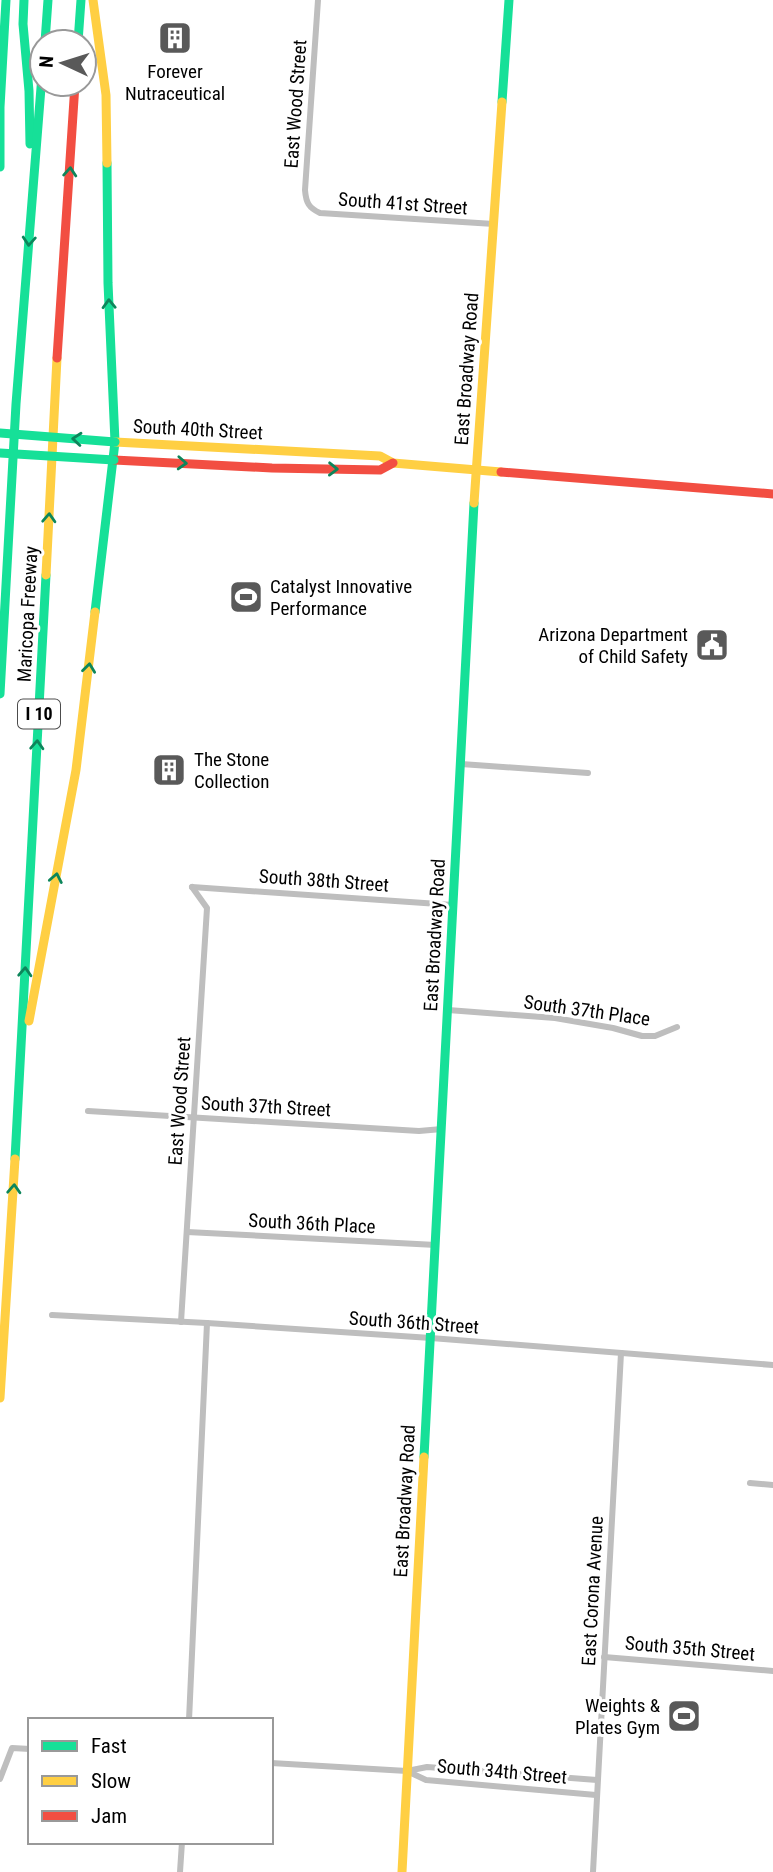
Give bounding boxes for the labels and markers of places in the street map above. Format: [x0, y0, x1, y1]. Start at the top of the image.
building icon: Forever Nutraceutical [156, 19, 194, 57]
place label: Forever Nutraceutical [125, 60, 225, 105]
place label: Catalyst Innovative Performance [270, 575, 412, 620]
sports icon: Catalyst Innovative Performance [227, 578, 265, 616]
place label: Arizona Department of Child Safety [538, 623, 688, 668]
public building icon: Arizona Department of Child Safety [693, 626, 731, 664]
place label: The Stone Collection [194, 748, 269, 793]
building icon: The Stone Collection [150, 751, 188, 789]
place label: Weights & Plates Gym [575, 1694, 661, 1739]
sports icon: Weights & Plates Gym [665, 1697, 703, 1735]

